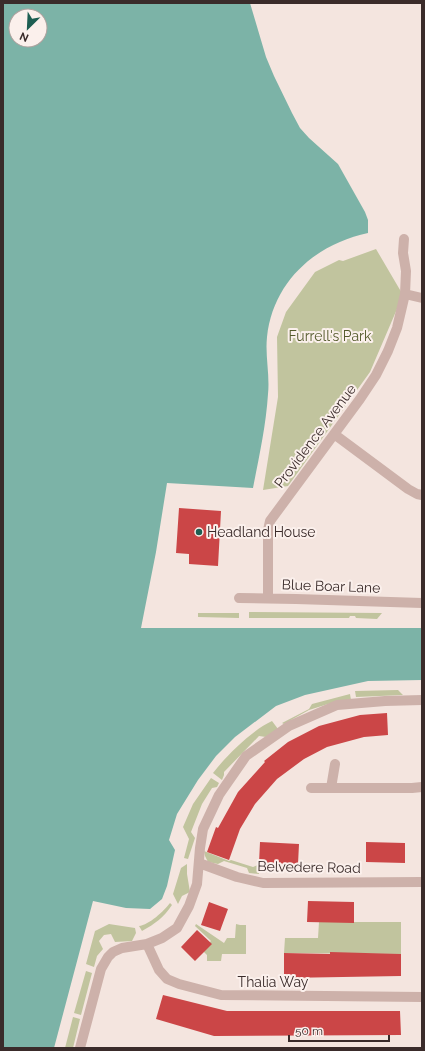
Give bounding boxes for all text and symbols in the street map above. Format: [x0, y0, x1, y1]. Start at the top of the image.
north arrow [8, 8, 48, 48]
text: N [18, 29, 31, 44]
park label: Furrell's Park [289, 328, 372, 344]
street label: Providence Avenue [271, 381, 359, 491]
place label: Headland House [207, 524, 316, 540]
marker: Headland House [194, 527, 204, 537]
street label: Blue Boar Lane [281, 576, 381, 596]
street label: Belvedere Road [257, 858, 361, 876]
street label: Thalia Way [238, 974, 309, 990]
scale bar [289, 1017, 389, 1043]
text: 50 m [295, 1024, 323, 1038]

